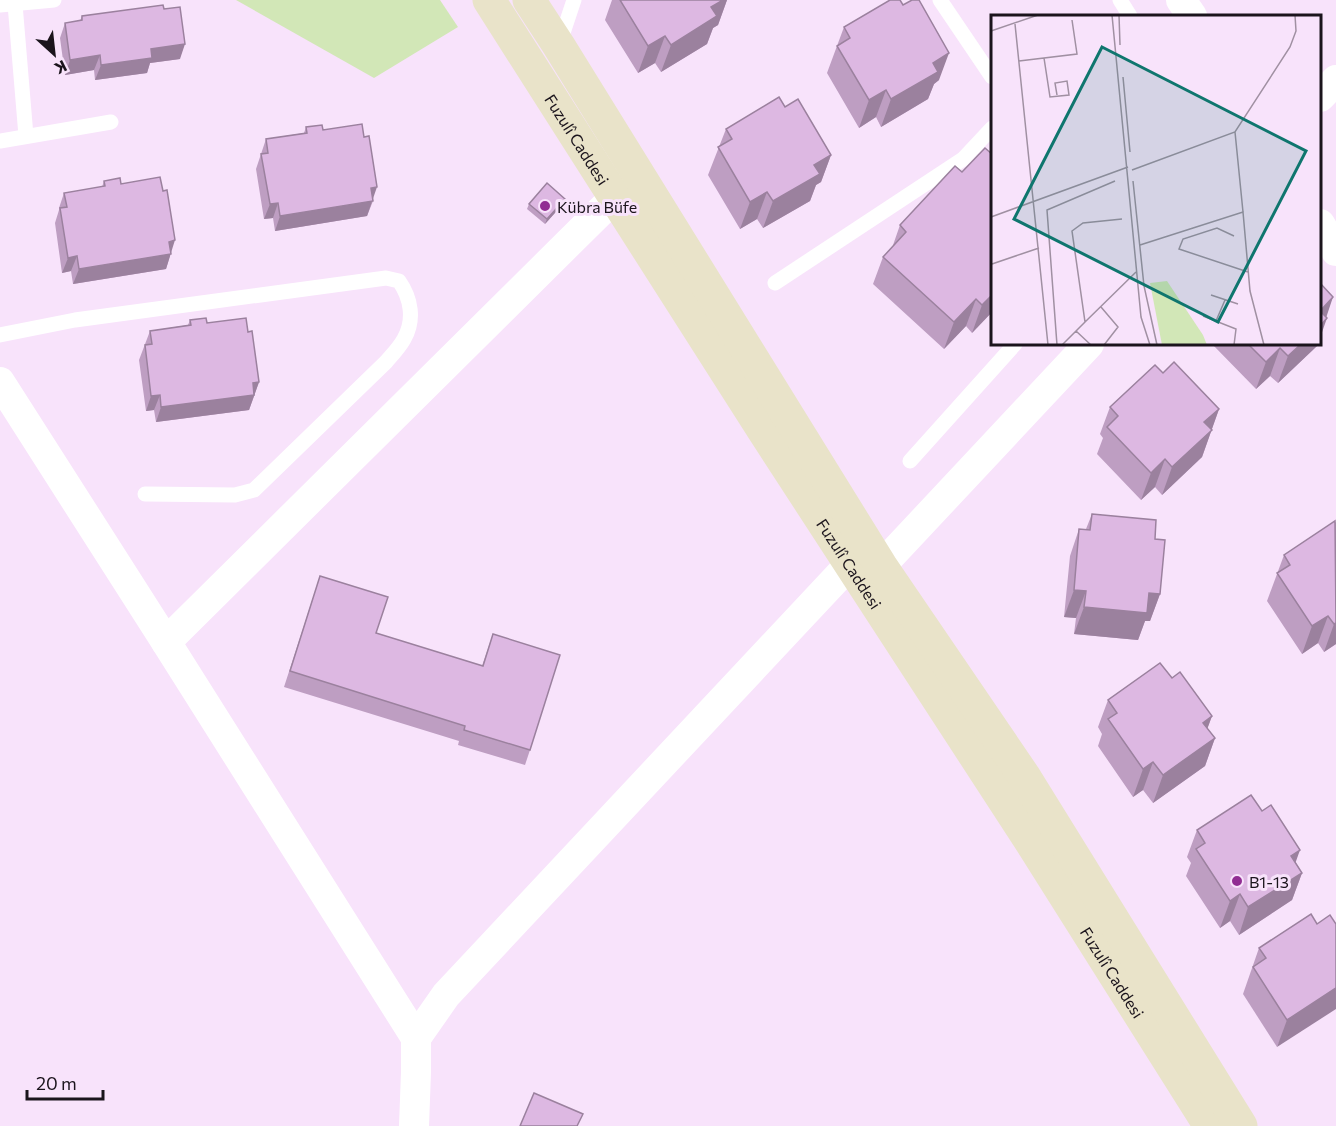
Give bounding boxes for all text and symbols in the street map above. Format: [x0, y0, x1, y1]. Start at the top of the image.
inset map [991, 15, 1321, 345]
north arrow [24, 24, 84, 84]
text: K [52, 57, 70, 79]
street label: Fuzulî Caddesi [542, 90, 614, 188]
place label: Kübra Büfe [557, 197, 637, 216]
marker: Kübra Büfe [538, 199, 552, 213]
street label: Fuzulî Caddesi [813, 515, 886, 612]
place label: B1-13 [1249, 872, 1289, 891]
marker: B1-13 [1230, 874, 1244, 888]
street label: Fuzulî Caddesi [1077, 923, 1149, 1021]
scale bar [27, 1063, 104, 1101]
text: 20 m [36, 1072, 77, 1094]

